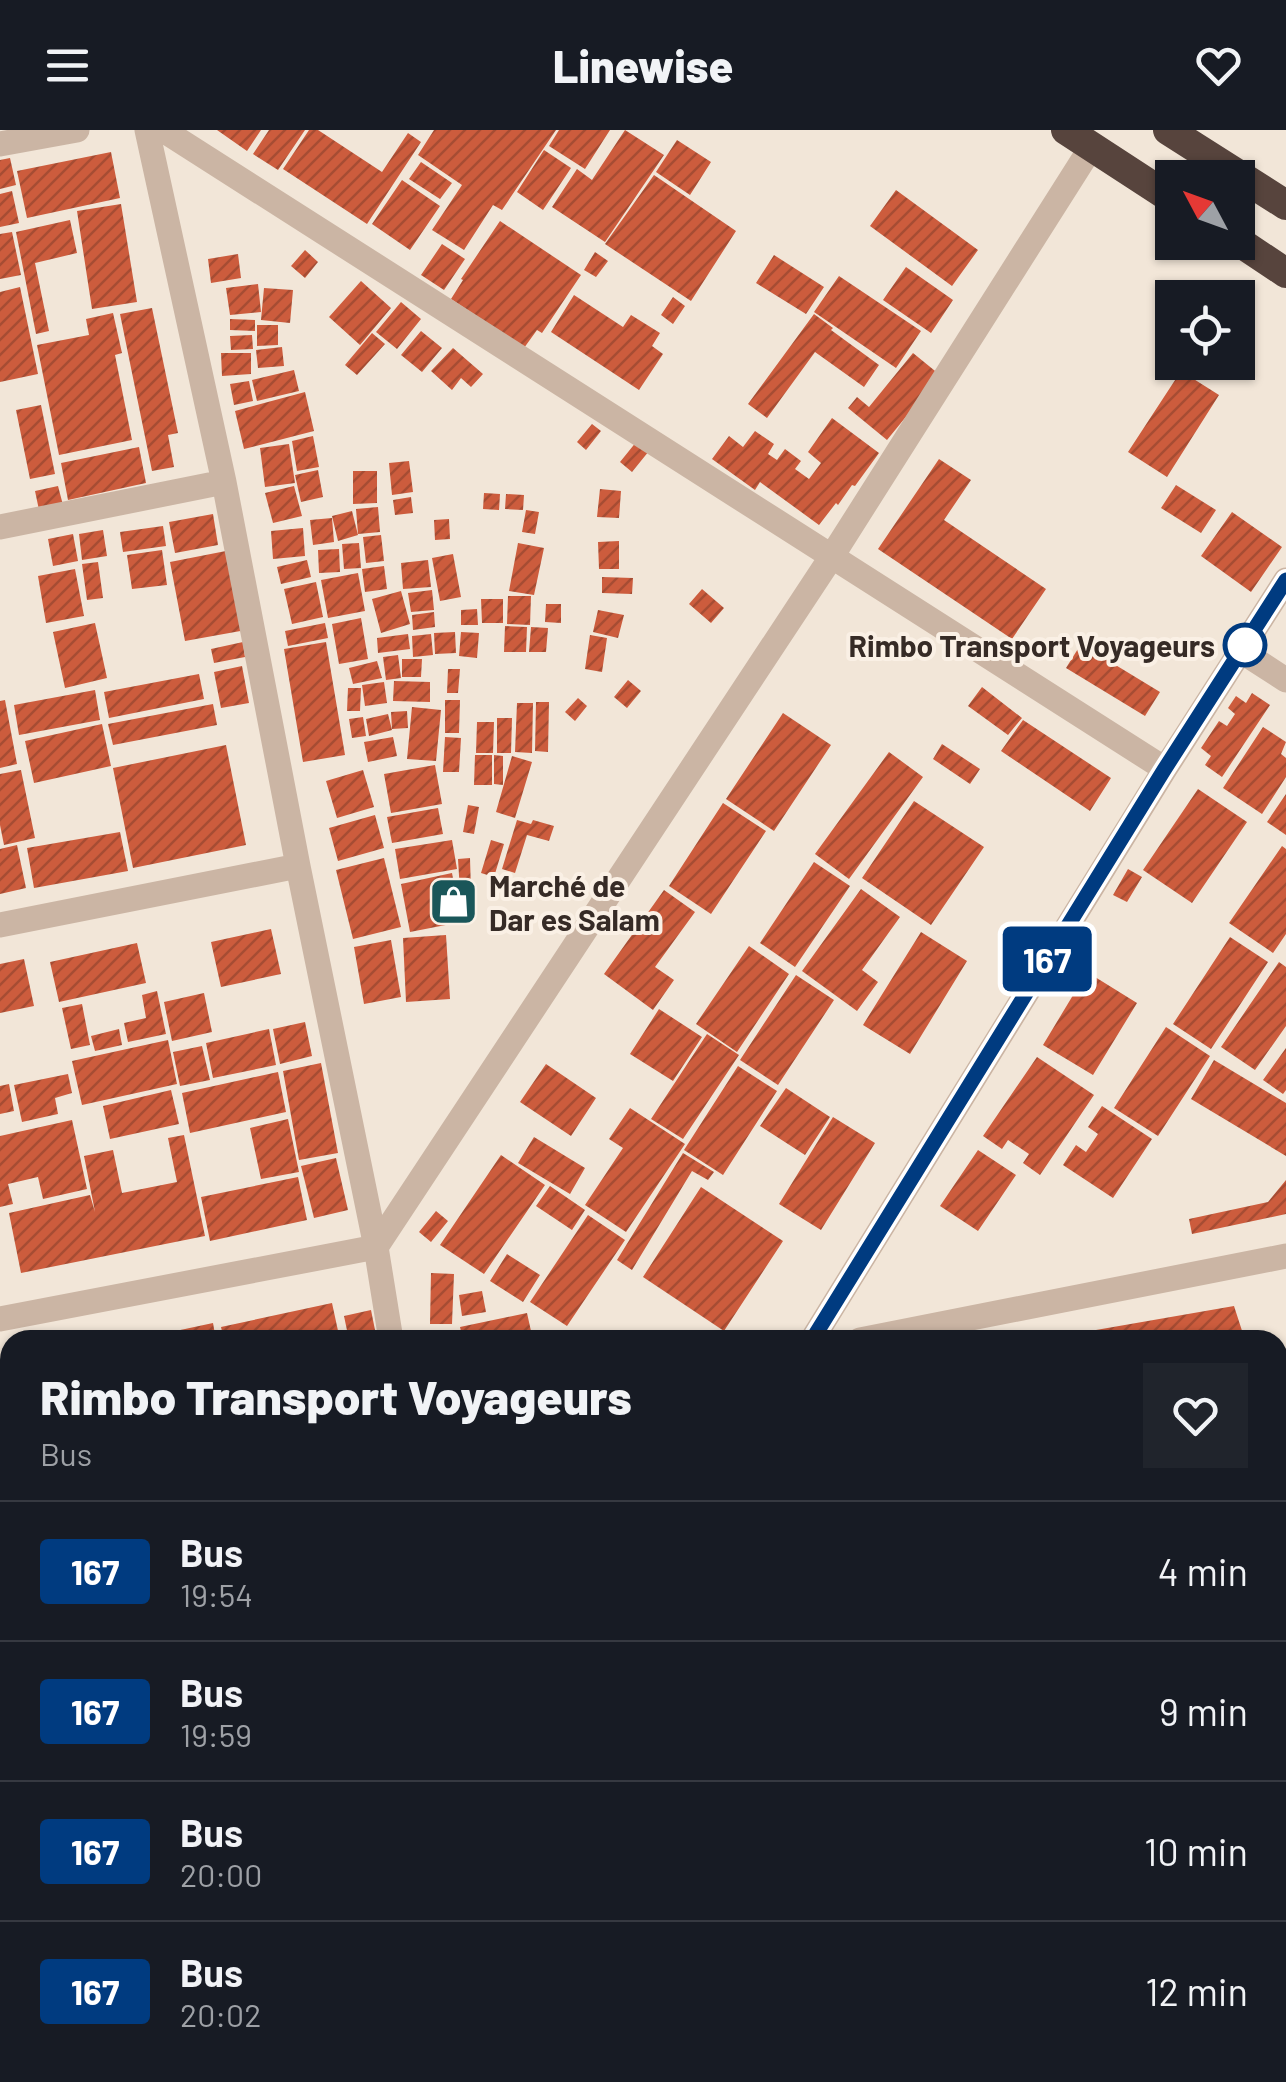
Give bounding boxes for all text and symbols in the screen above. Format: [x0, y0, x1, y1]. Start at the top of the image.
icon: menu [40, 38, 95, 93]
text: Linewise [553, 38, 733, 92]
icon: heart [1191, 38, 1246, 93]
north arrow [1155, 160, 1255, 260]
map controls [1155, 160, 1255, 380]
button: locate [1155, 280, 1255, 380]
marker: Rimbo Transport Voyageurs [1224, 624, 1266, 666]
place label: Rimbo Transport Voyageurs [849, 627, 1215, 663]
place label: Marché de Dar es Salam [489, 867, 660, 937]
shop icon: Marché de Dar es Salam [428, 876, 480, 928]
line badge: 167 [990, 926, 1104, 992]
text: 167 [1023, 938, 1071, 980]
button: heart [1143, 1363, 1248, 1468]
text: Rimbo Transport Voyageurs [40, 1367, 632, 1425]
text: Bus [40, 1434, 92, 1472]
text: Bus [180, 1529, 243, 1575]
text: 4 min [1158, 1548, 1248, 1594]
text: 167 [71, 1550, 119, 1592]
text: 19:54 [180, 1575, 253, 1613]
text: Bus [180, 1669, 243, 1715]
text: 9 min [1159, 1688, 1248, 1734]
text: 167 [71, 1690, 119, 1732]
text: 19:59 [180, 1715, 252, 1753]
text: Bus [180, 1809, 243, 1855]
text: 10 min [1144, 1828, 1248, 1874]
text: 167 [71, 1830, 119, 1872]
text: 20:00 [180, 1855, 262, 1893]
text: Bus [180, 1949, 243, 1995]
text: 12 min [1145, 1968, 1248, 2014]
text: 167 [71, 1970, 119, 2012]
text: 20:02 [180, 1995, 261, 2033]

